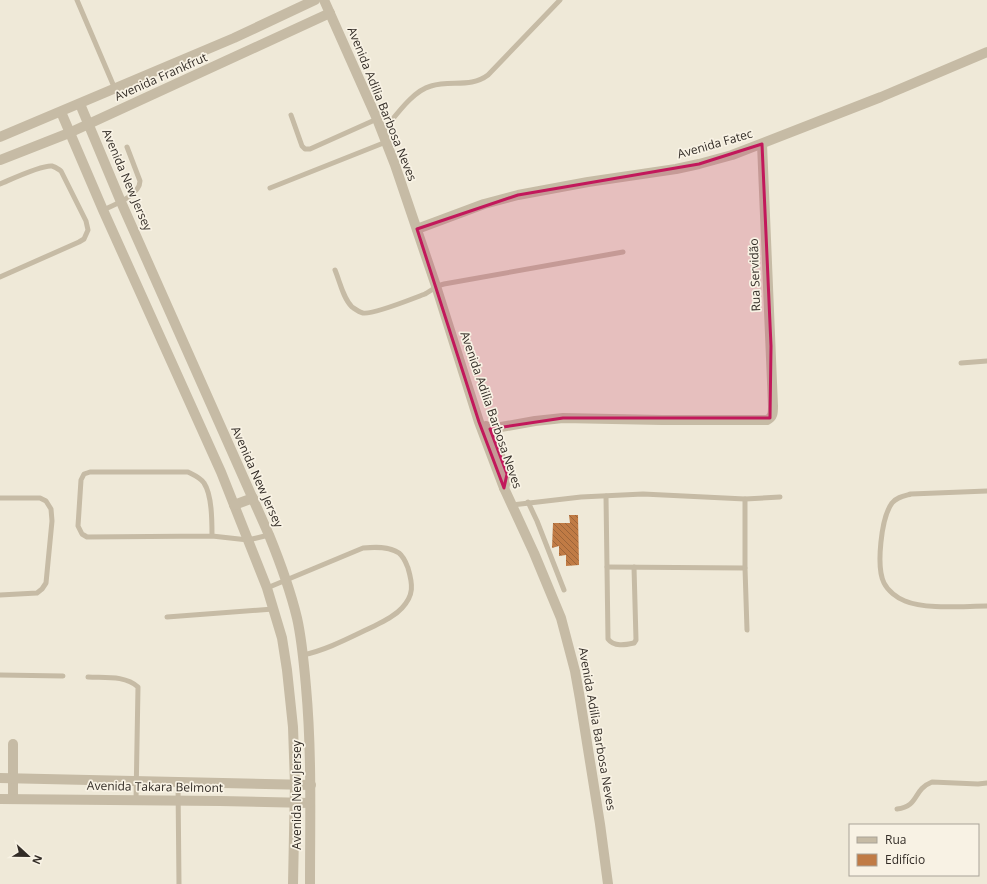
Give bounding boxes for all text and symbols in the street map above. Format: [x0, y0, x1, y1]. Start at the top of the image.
street label: Avenida Adilia Barbosa Neves [344, 24, 421, 184]
street label: Avenida Frankfrut [112, 48, 210, 105]
street label: Avenida Fatec [675, 125, 755, 162]
street label: Avenida New Jersey [98, 126, 157, 234]
street label: Rua Servidão [745, 238, 764, 312]
street label: Avenida Adilia Barbosa Neves [457, 329, 526, 491]
street label: Avenida New Jersey [227, 423, 288, 531]
street label: Avenida Adilia Barbosa Neves [575, 646, 620, 812]
street label: Avenida New Jersey [288, 739, 305, 850]
street label: Avenida Takara Belmont [87, 777, 223, 796]
legend [849, 824, 979, 876]
text: Rua [885, 831, 906, 848]
north arrow [8, 836, 48, 876]
text: Edifício [885, 851, 925, 868]
text: N [29, 853, 46, 867]

